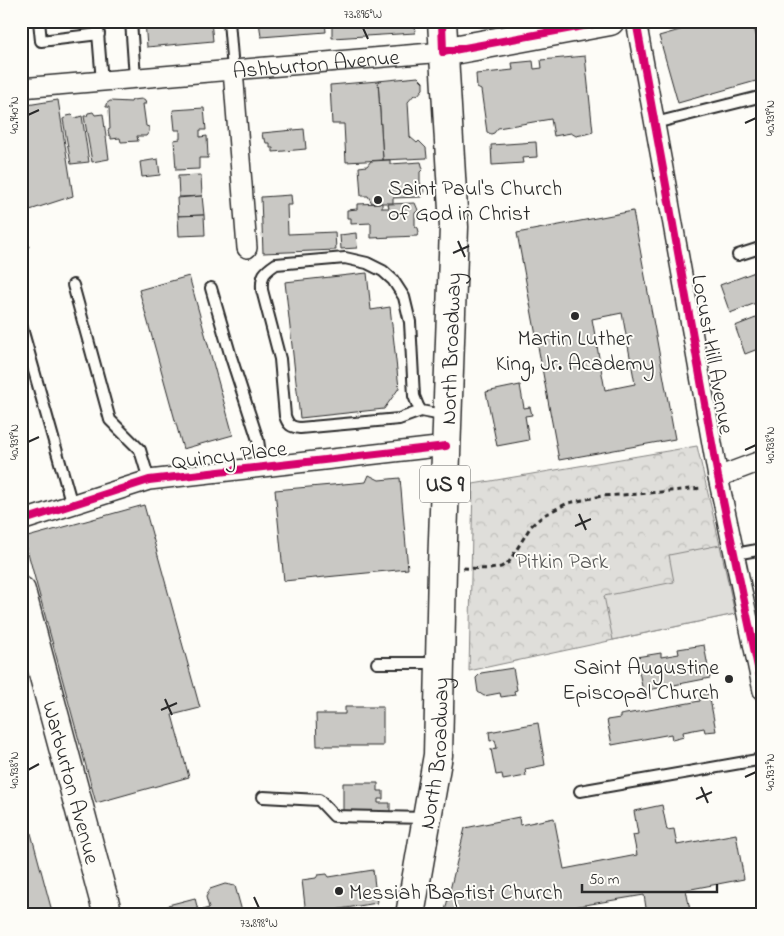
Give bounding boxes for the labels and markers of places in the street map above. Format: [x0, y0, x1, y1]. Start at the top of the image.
place label: Saint Paul's Church of God in Christ [388, 174, 562, 231]
marker: Saint Paul's Church of God in Christ [372, 194, 384, 206]
marker: Martin Luther King, Jr. Academy [569, 310, 581, 322]
place label: Martin Luther King, Jr. Academy [496, 324, 654, 382]
place label: Saint Augustine Episcopal Church [562, 653, 719, 710]
marker: Saint Augustine Episcopal Church [723, 673, 735, 685]
place label: Messiah Baptist Church [349, 878, 563, 910]
marker: Messiah Baptist Church [333, 885, 345, 897]

